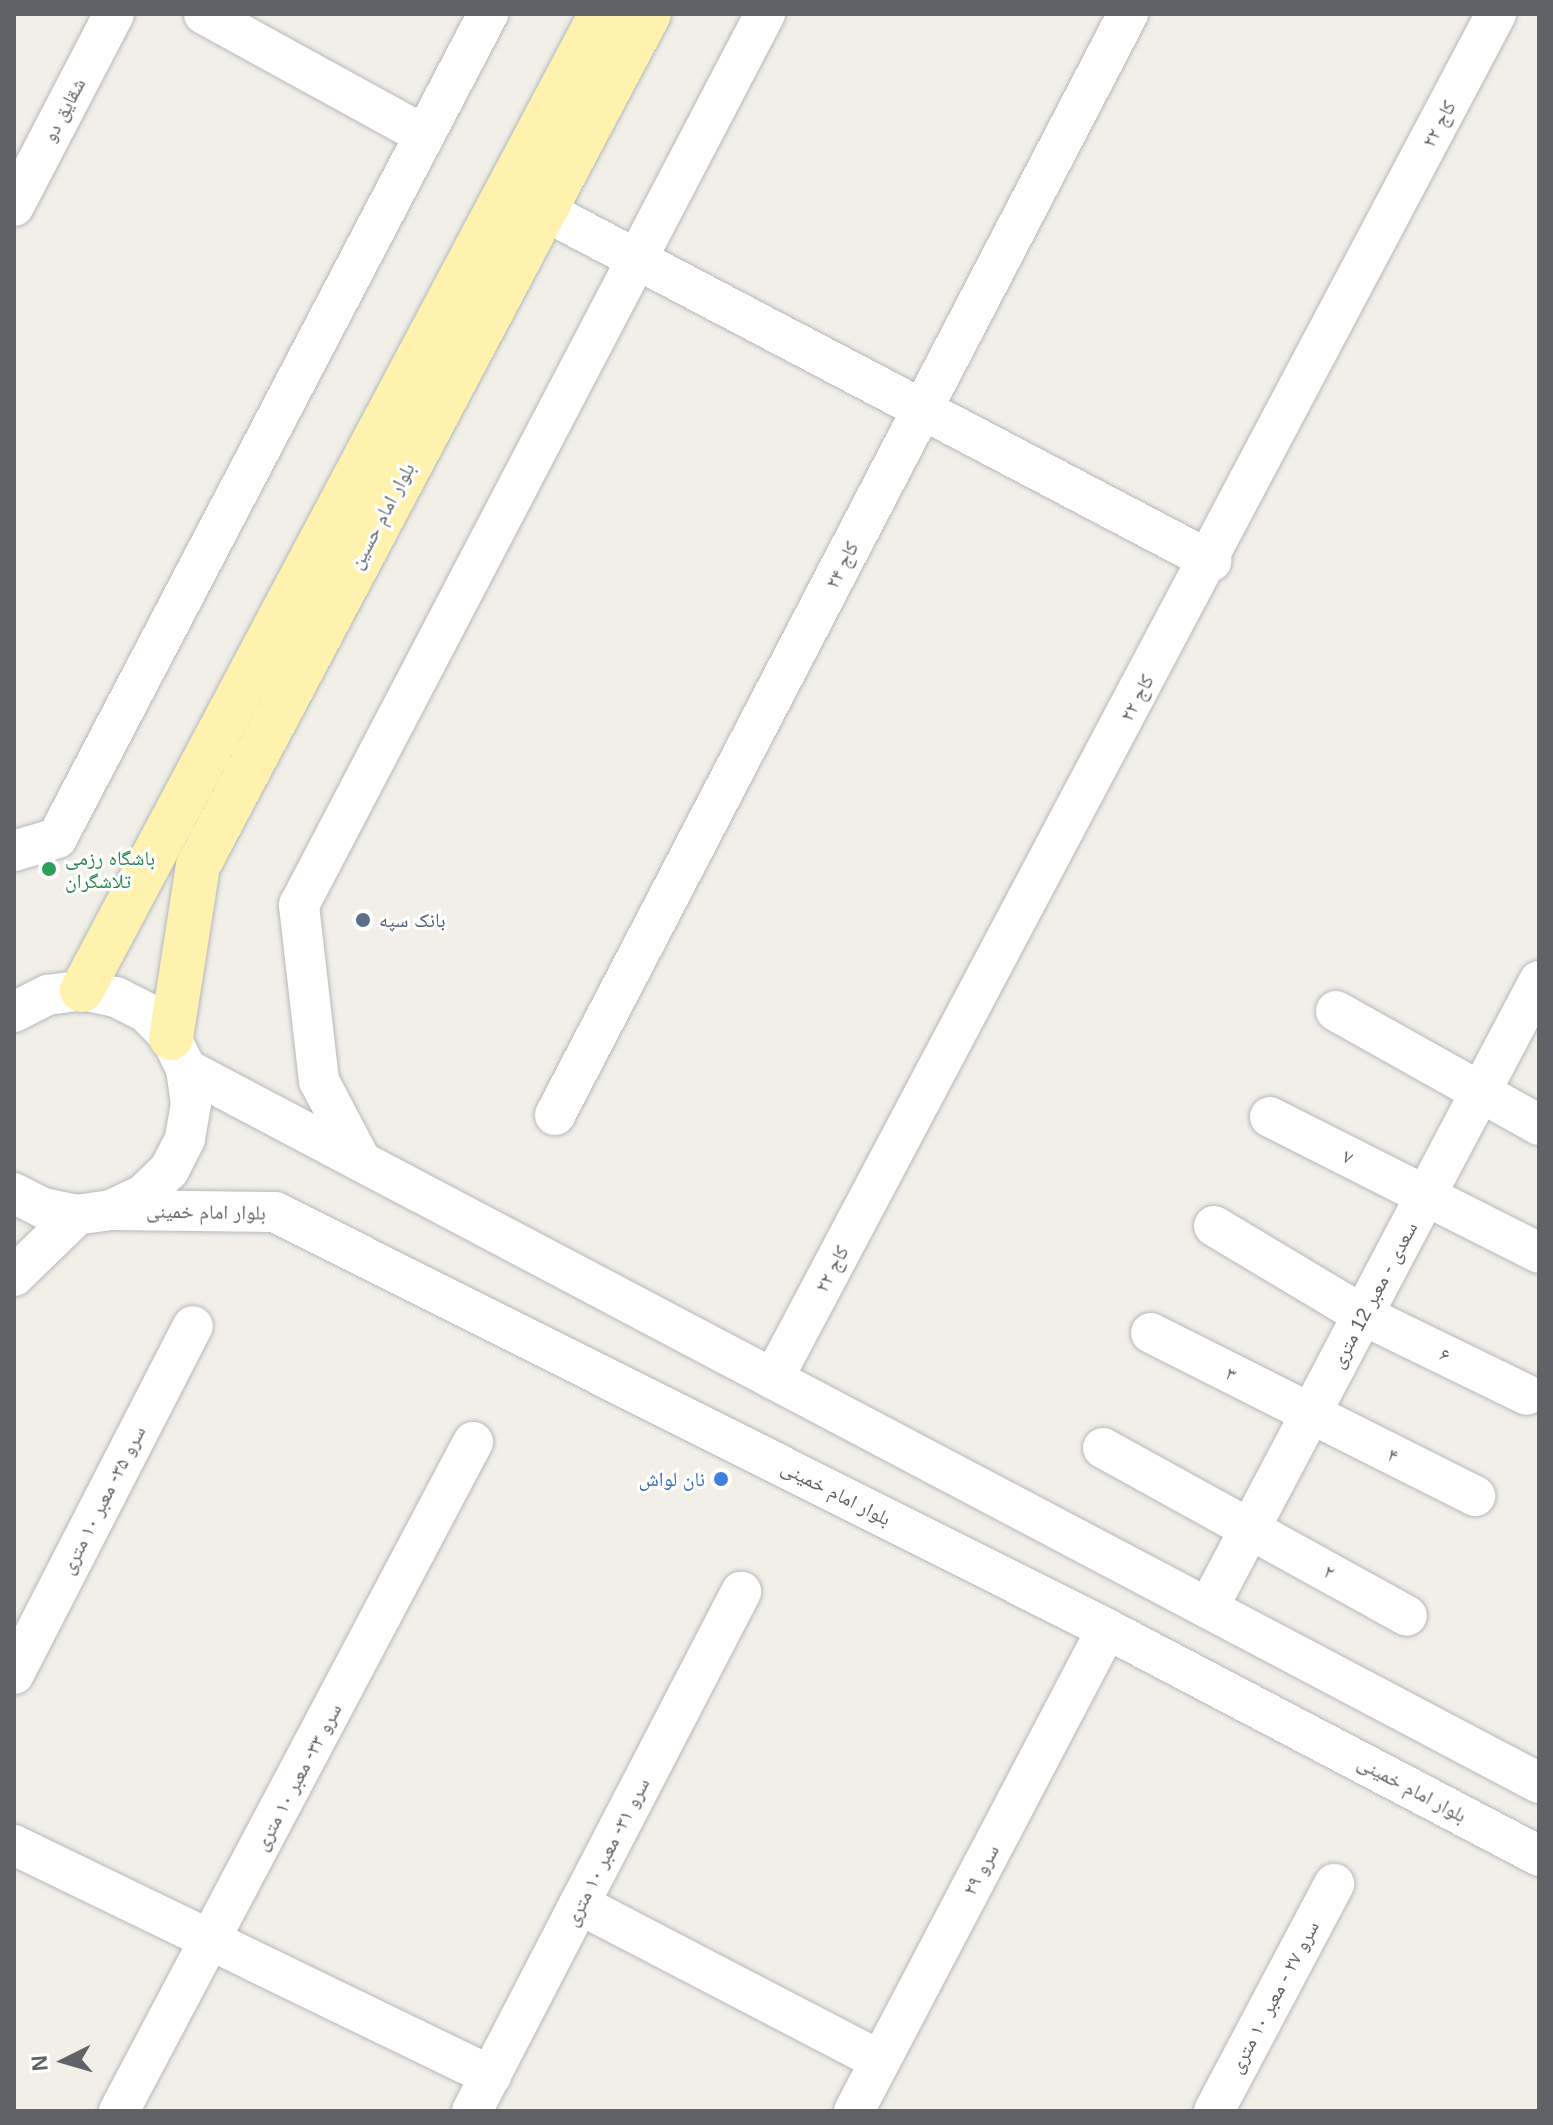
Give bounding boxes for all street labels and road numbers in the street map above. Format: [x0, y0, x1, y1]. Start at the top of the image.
street label: شقایق دو [37, 74, 91, 146]
street label: کاج ۲۲ [1417, 96, 1461, 152]
street label: بلوار امام حسین [344, 459, 420, 573]
street label: کاج ۲۴ [820, 537, 864, 593]
street label: کاج ۲۲ [1115, 670, 1159, 726]
street label: ۷ [1339, 1144, 1357, 1170]
street label: بلوار امام خمینی [146, 1199, 266, 1225]
street label: سعدی - معبر 12 متری [1325, 1218, 1423, 1372]
street label: کاج ۲۲ [810, 1241, 854, 1297]
street label: ۶ [1436, 1342, 1454, 1368]
street label: ۳ [1222, 1361, 1240, 1387]
street label: سرو ۳۵- معبر ۱۰ متری [55, 1422, 151, 1578]
street label: ۴ [1384, 1442, 1402, 1468]
street label: بلوار امام خمینی [777, 1455, 895, 1531]
street label: ۲ [1319, 1559, 1339, 1585]
street label: سرو ۳۳- معبر ۱۰ متری [249, 1699, 347, 1855]
street label: بلوار امام خمینی [1353, 1750, 1471, 1828]
street label: سرو ۳۱- معبر ۱۰ متری [559, 1774, 655, 1930]
street label: سرو ۲۹ [958, 1840, 1004, 1900]
street label: سرو ۲۷ - معبر ۱۰ متری [1224, 1917, 1324, 2077]

